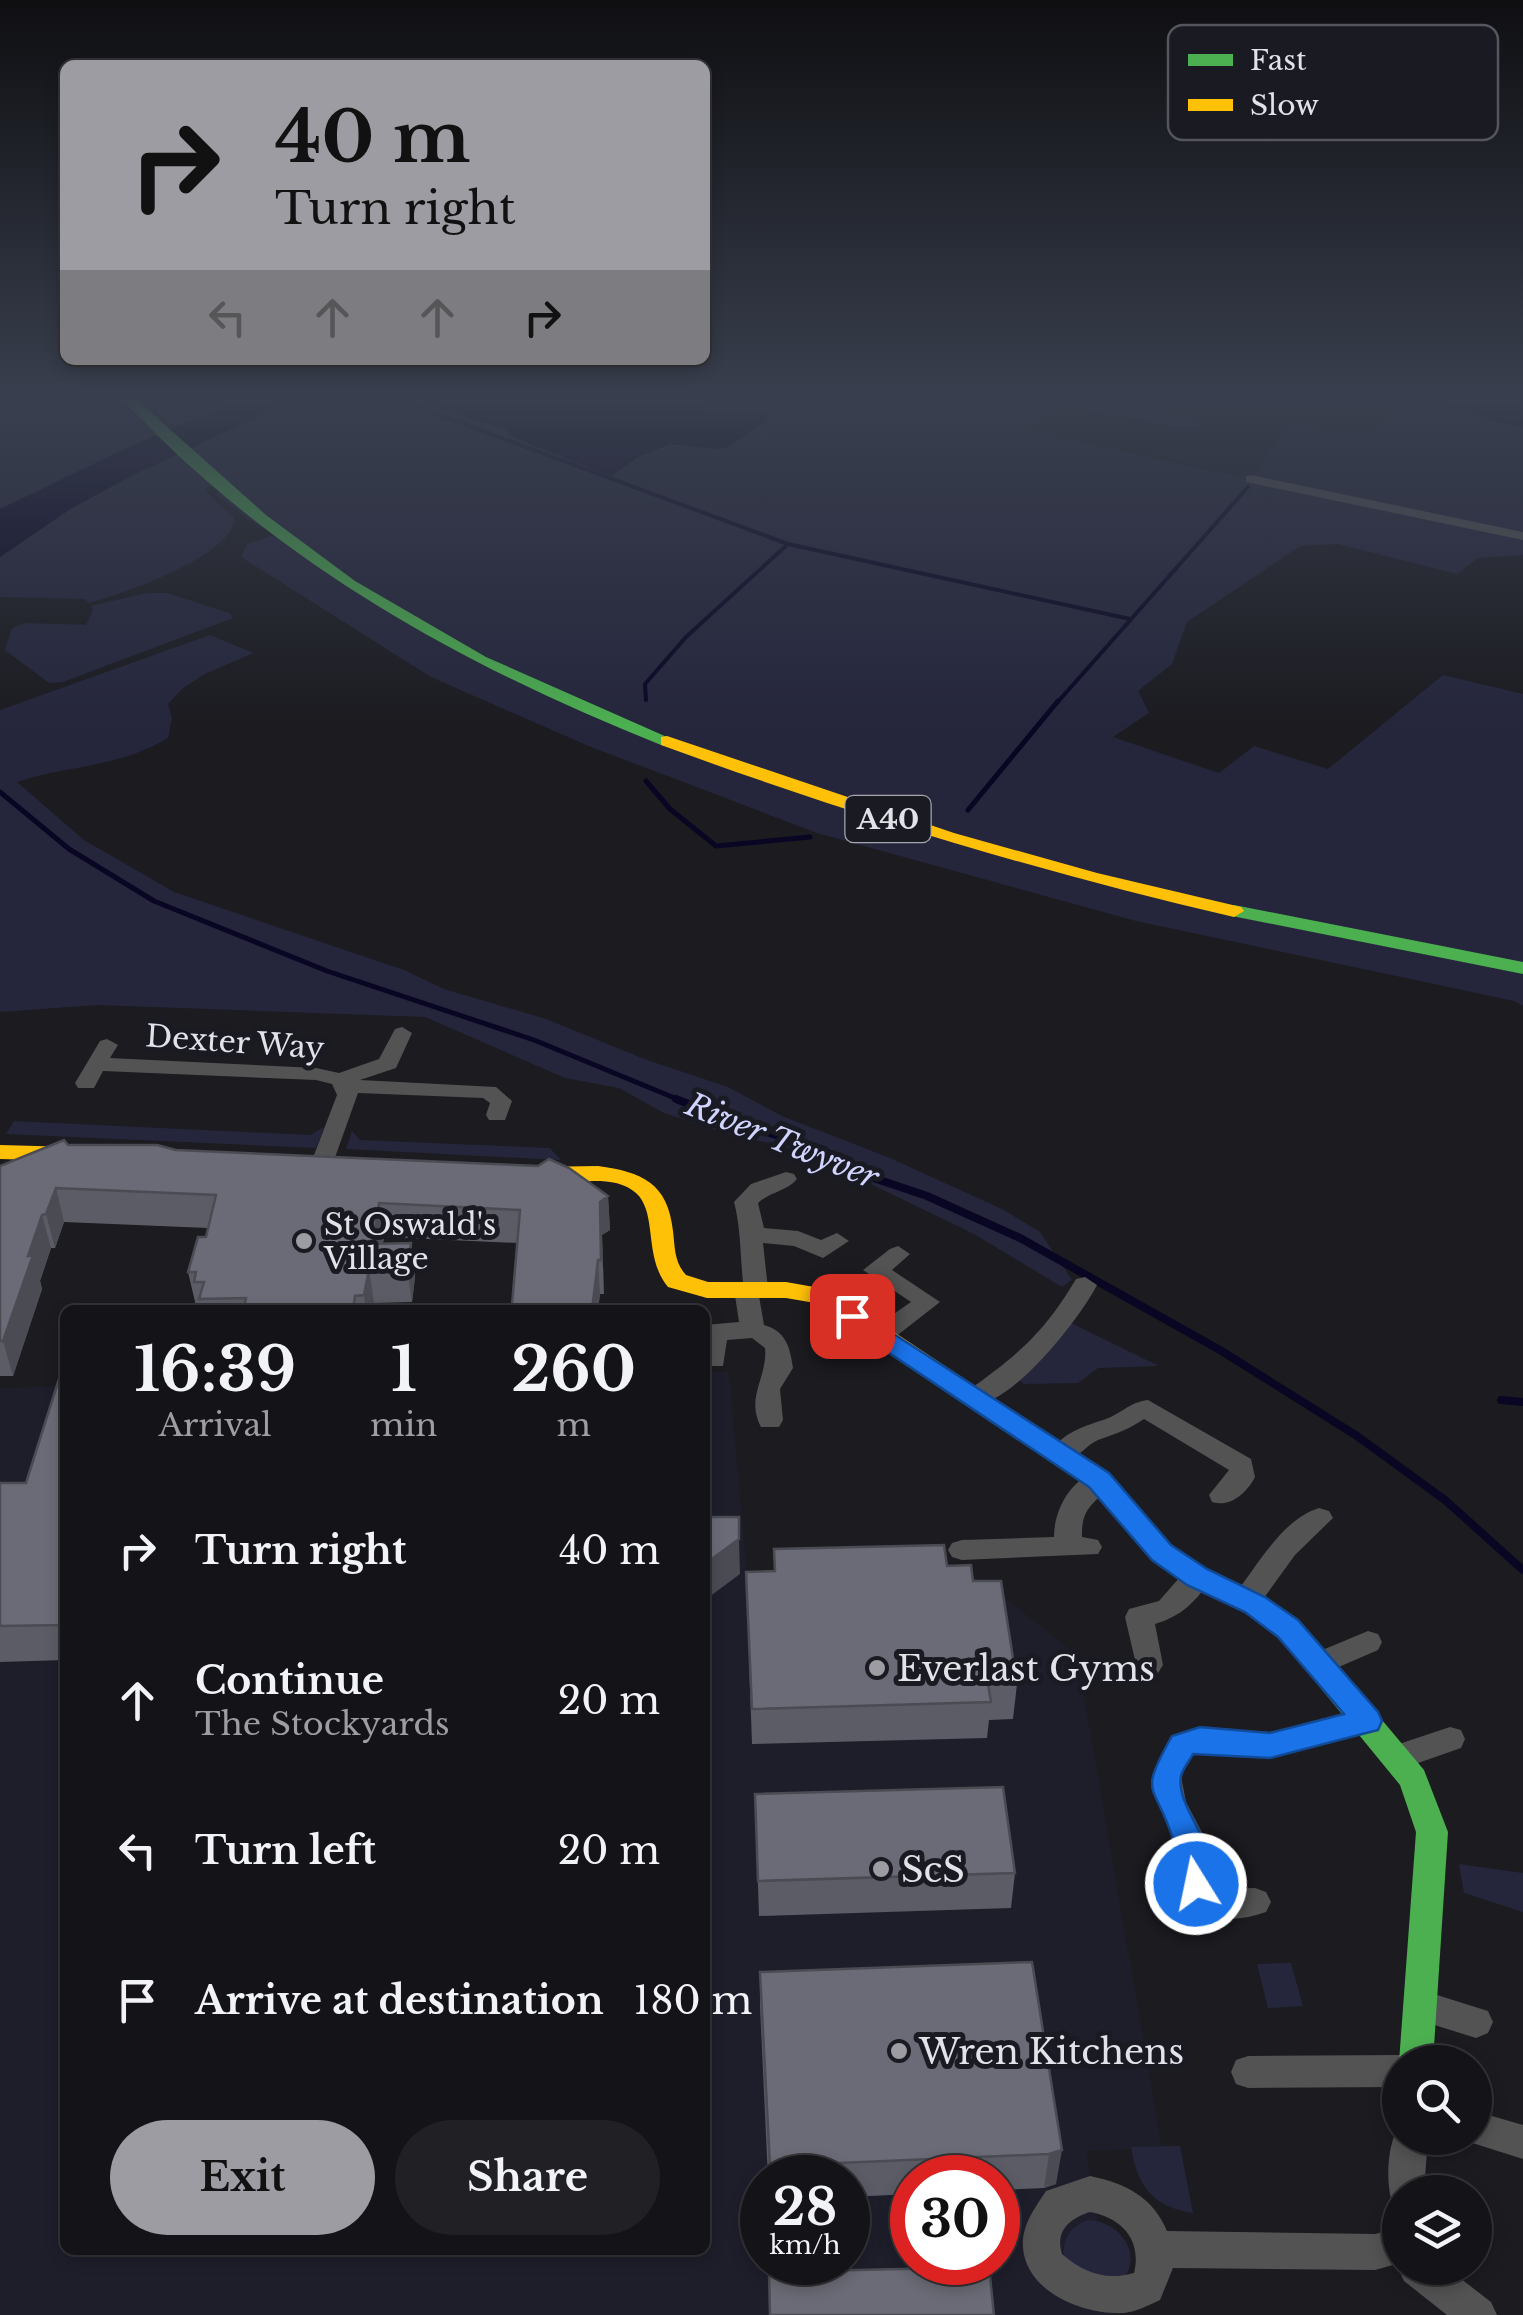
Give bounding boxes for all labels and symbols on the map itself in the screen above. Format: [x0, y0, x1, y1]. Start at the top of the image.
legend [1168, 25, 1498, 140]
text: Fast [1250, 43, 1307, 78]
text: Slow [1250, 88, 1319, 123]
road number: A40 [846, 796, 930, 842]
street label: Dexter Way [144, 1017, 326, 1067]
water label: River Twyver [679, 1084, 885, 1198]
place label: St Oswald's Village [323, 1206, 496, 1277]
marker: St Oswald's Village [293, 1230, 315, 1252]
pin [810, 1274, 895, 1359]
place label: Everlast Gyms [897, 1647, 1155, 1690]
marker: Everlast Gyms [866, 1657, 888, 1679]
position arrow [1144, 1832, 1248, 1936]
place label: ScS [901, 1848, 965, 1891]
marker: ScS [870, 1858, 892, 1880]
place label: Wren Kitchens [918, 2030, 1184, 2073]
marker: Wren Kitchens [888, 2040, 910, 2062]
speed limit sign: 30 [890, 2155, 1020, 2285]

